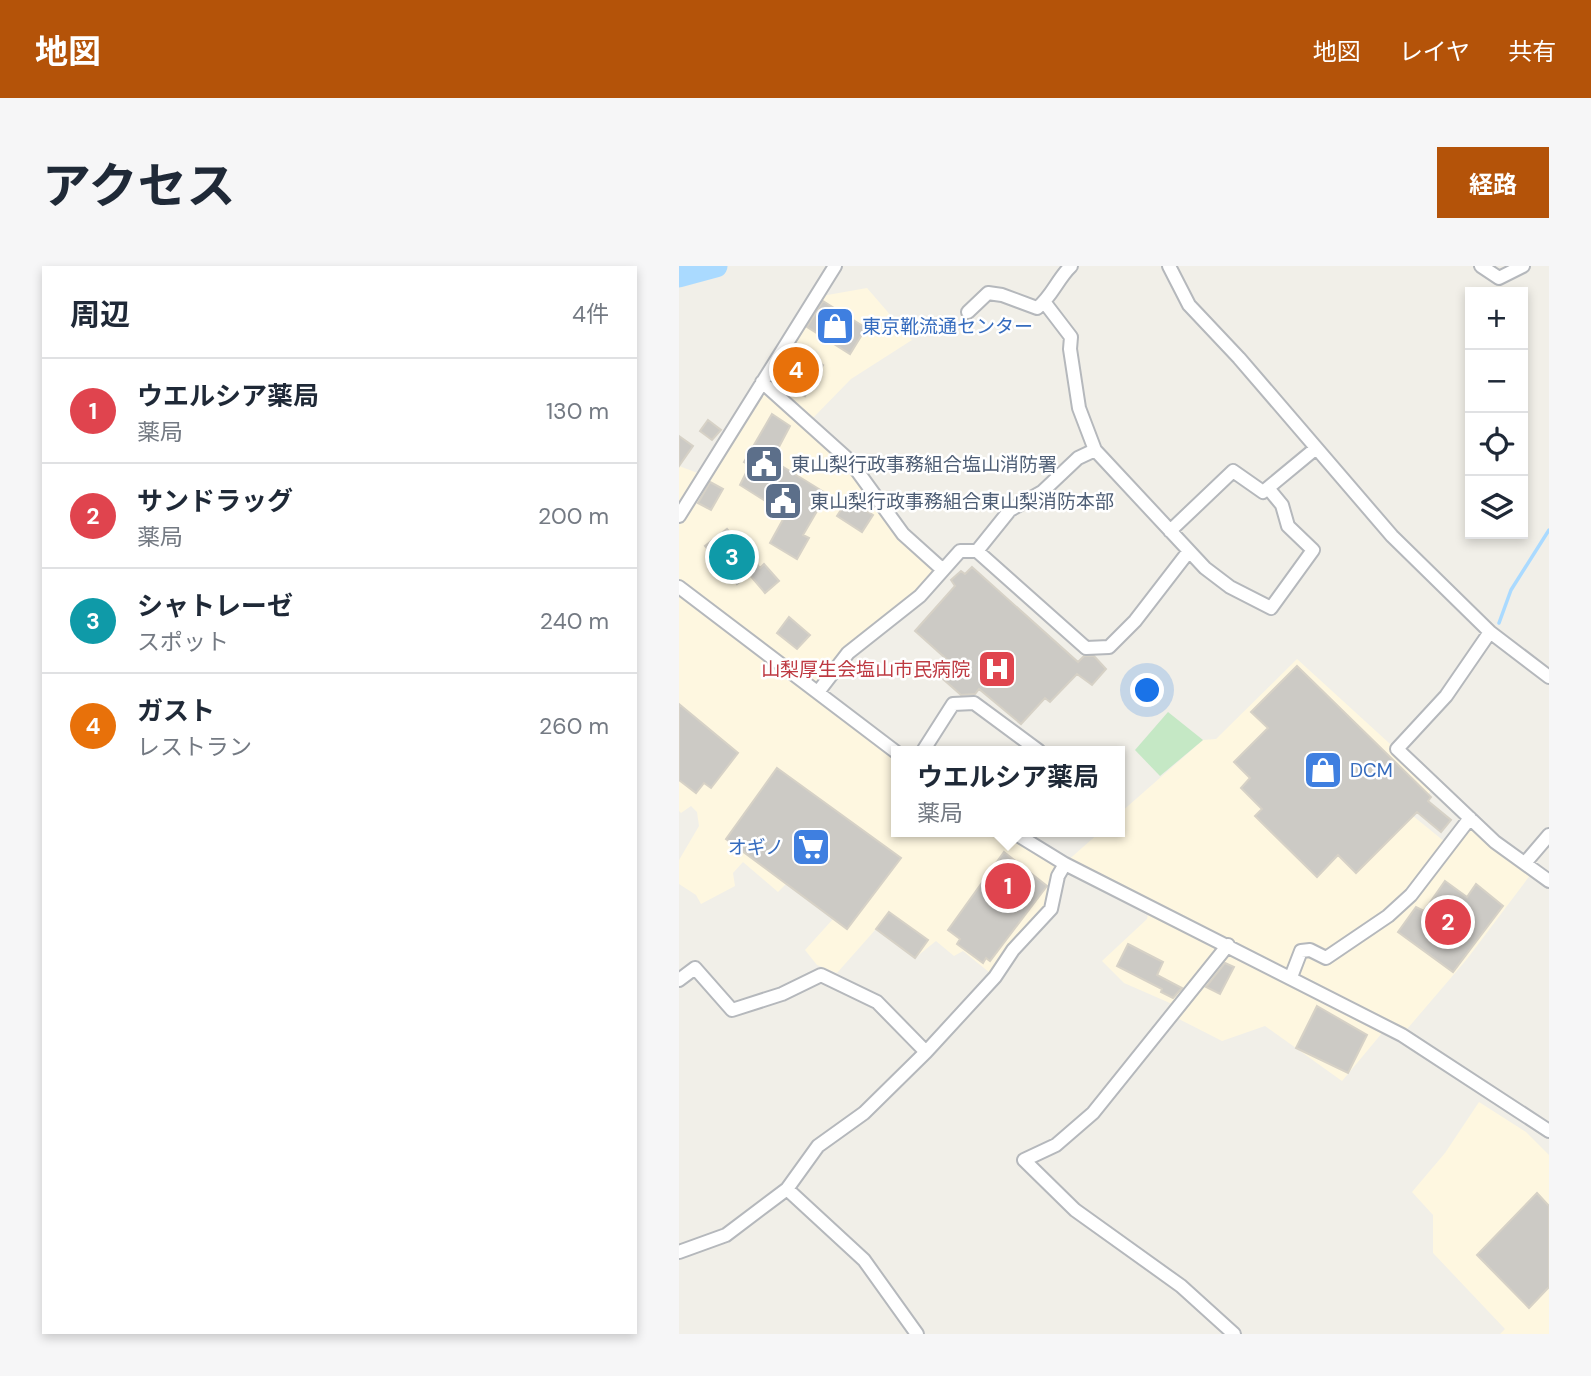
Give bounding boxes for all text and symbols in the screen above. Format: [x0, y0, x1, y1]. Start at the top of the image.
text: 地図 [35, 30, 101, 73]
text: 地図 [1313, 36, 1361, 67]
text: レイヤ [1399, 36, 1470, 67]
text: 共有 [1508, 36, 1556, 67]
button: 経路 [1437, 147, 1549, 218]
text: アクセス [42, 154, 236, 218]
map controls [1465, 287, 1528, 539]
button: + [1465, 287, 1528, 350]
text: 周辺 [70, 295, 130, 334]
text: 4件 [572, 299, 609, 329]
shop icon: 東京靴流通センター [814, 305, 856, 347]
place label: 東京靴流通センター [862, 314, 1033, 339]
pin: 4 [773, 344, 819, 396]
button: − [1465, 350, 1528, 413]
text: ウエルシア薬局 [137, 379, 319, 413]
text: 1 [89, 396, 97, 426]
text: 130 m [546, 396, 609, 426]
button: locate [1465, 413, 1528, 476]
text: 薬局 [137, 417, 183, 447]
public building icon: 東山梨行政事務組合塩山消防署 [743, 443, 785, 485]
place label: 東山梨行政事務組合塩山消防署 [791, 452, 1057, 477]
button: layers [1465, 476, 1528, 539]
public building icon: 東山梨行政事務組合東山梨消防本部 [762, 480, 804, 522]
text: サンドラッグ [137, 484, 293, 518]
place label: 東山梨行政事務組合東山梨消防本部 [810, 489, 1114, 514]
text: 2 [86, 501, 100, 531]
text: 200 m [538, 501, 609, 531]
text: 薬局 [137, 522, 183, 552]
pin: 3 [709, 531, 755, 583]
text: シャトレーゼ [137, 589, 293, 623]
text: 3 [86, 606, 100, 636]
text: 240 m [540, 606, 609, 636]
text: スポット [137, 627, 229, 657]
hospital icon: 山梨厚生会塩山市民病院 [976, 648, 1018, 690]
place label: 山梨厚生会塩山市民病院 [761, 657, 970, 682]
your location [1130, 673, 1164, 707]
text: ガスト [137, 694, 215, 728]
text: 4 [86, 711, 100, 741]
text: 260 m [539, 711, 609, 741]
text: レストラン [137, 732, 252, 762]
popup [891, 746, 1125, 837]
shop icon: DCM [1302, 749, 1344, 791]
place label: DCM [1350, 758, 1393, 783]
text: ウエルシア薬局 [917, 760, 1099, 794]
text: 薬局 [917, 798, 963, 828]
supermarket icon: オギノ [790, 826, 832, 868]
place label: オギノ [728, 835, 784, 860]
pin: 1 [985, 860, 1031, 912]
pin: 2 [1425, 896, 1471, 948]

